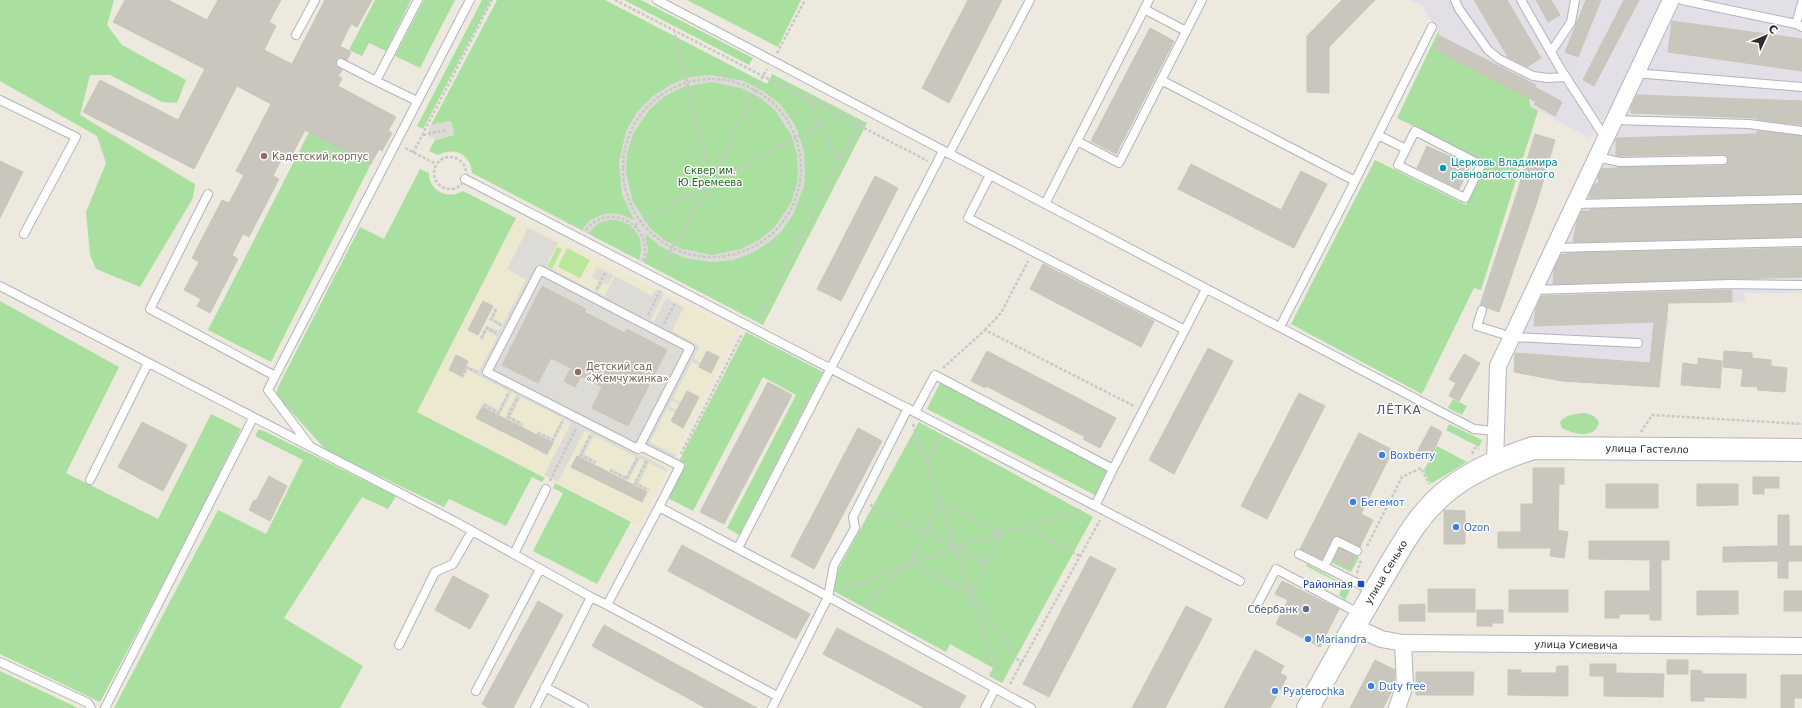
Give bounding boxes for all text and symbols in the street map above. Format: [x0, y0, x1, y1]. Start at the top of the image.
north arrow [1746, 16, 1786, 56]
text: С [1765, 22, 1780, 37]
marker: Кадетский корпус [259, 151, 269, 161]
place label: Кадетский корпус [272, 151, 368, 162]
place label: Церковь Владимира равноапостольного [1451, 157, 1558, 180]
marker: Церковь Владимира равноапостольного [1438, 163, 1448, 173]
park label: Сквер им. Ю.Еремеева [678, 165, 742, 188]
place label: Детский сад «Жемчужинка» [586, 361, 669, 384]
marker: Детский сад «Жемчужинка» [573, 367, 583, 377]
district label: ЛЁТКА [1376, 402, 1422, 417]
street label: улица Гастелло [1605, 443, 1689, 455]
marker: Boxberry [1377, 450, 1387, 460]
place label: Boxberry [1390, 450, 1435, 461]
marker: Бегемот [1348, 497, 1358, 507]
place label: Бегемот [1361, 497, 1405, 508]
marker: Ozon [1451, 522, 1461, 532]
place label: Ozon [1464, 522, 1490, 533]
street label: улица Сенько [1363, 538, 1409, 606]
place label: Районная [1303, 579, 1353, 590]
marker: Районная [1356, 579, 1366, 589]
place label: Сбербанк [1247, 604, 1298, 615]
marker: Сбербанк [1301, 604, 1311, 614]
marker: Mariandra [1303, 634, 1313, 644]
place label: Mariandra [1316, 634, 1367, 645]
street label: улица Усиевича [1534, 639, 1618, 651]
marker: Duty free [1366, 681, 1376, 691]
place label: Duty free [1379, 681, 1426, 692]
marker: Pyaterochka [1270, 686, 1280, 696]
place label: Pyaterochka [1283, 686, 1345, 697]

